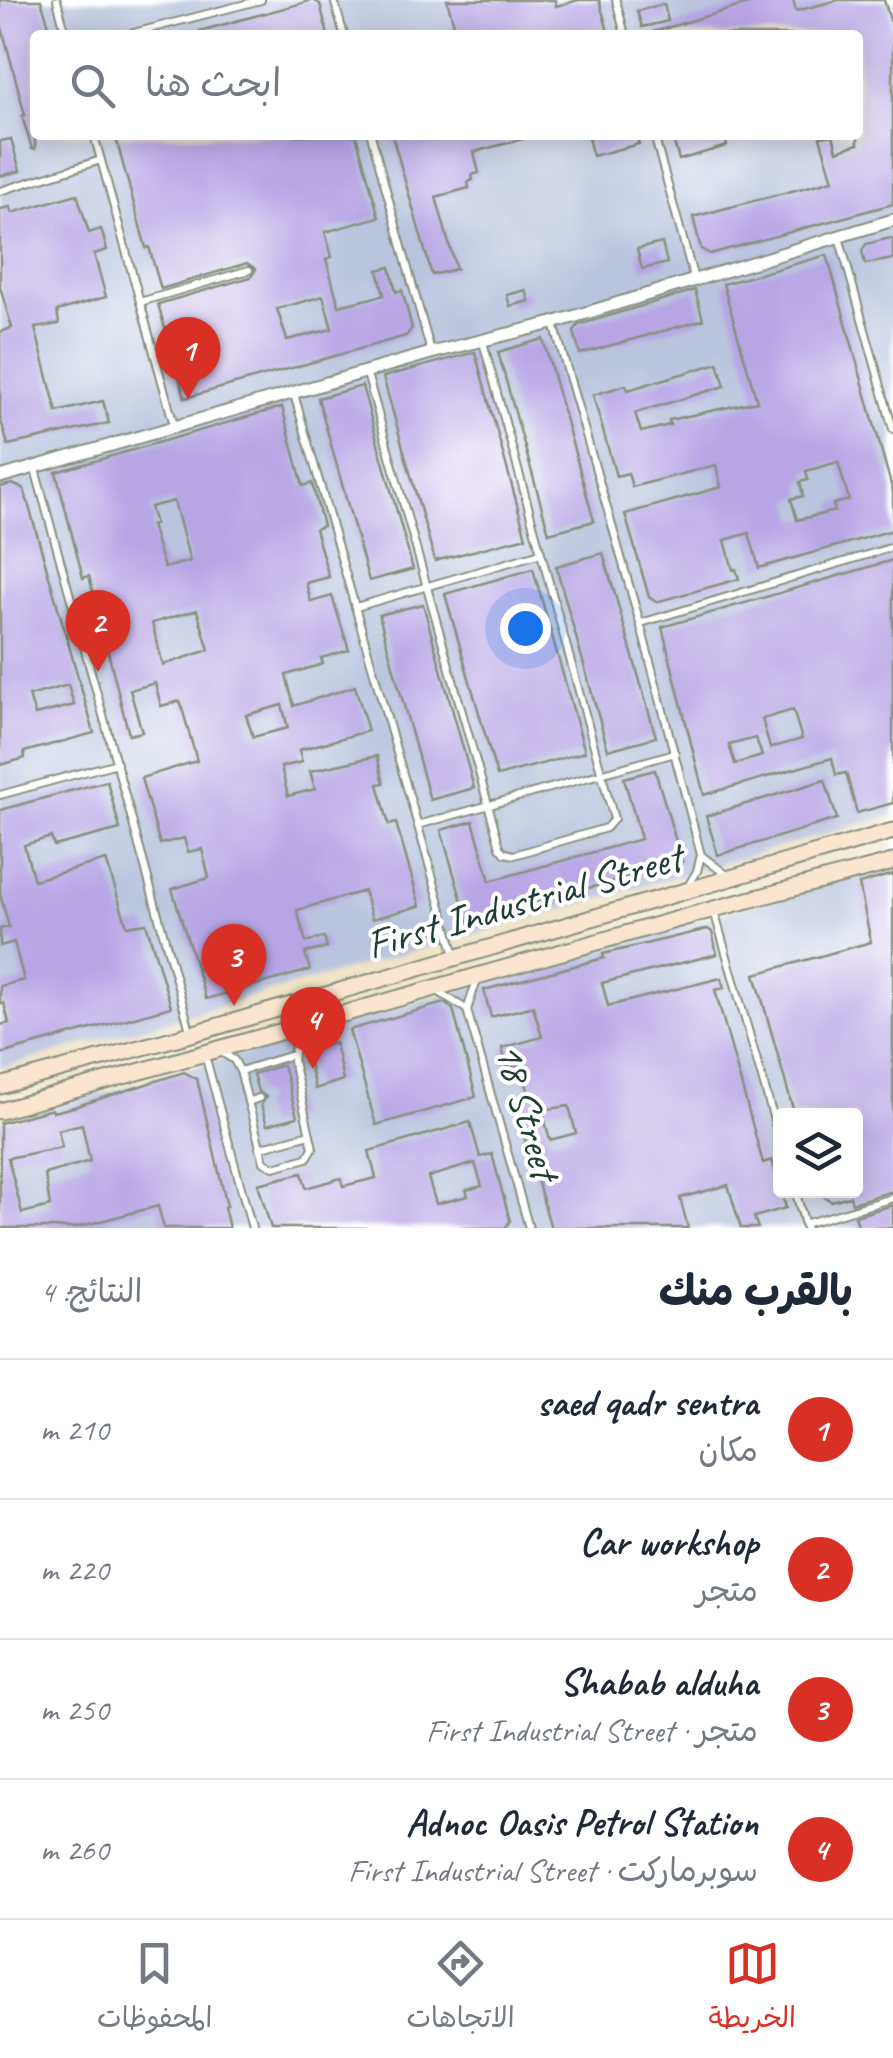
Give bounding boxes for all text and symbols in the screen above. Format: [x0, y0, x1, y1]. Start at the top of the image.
search box [30, 30, 863, 140]
icon: search [65, 58, 120, 113]
text: ابحث هنا [145, 60, 281, 107]
pin: 1 [156, 316, 220, 399]
pin: 2 [66, 590, 130, 672]
your location [500, 603, 551, 654]
street label: First Industrial Street [360, 829, 693, 971]
pin: 3 [202, 924, 266, 1006]
pin: 4 [280, 986, 346, 1069]
street label: 18 Street [482, 1037, 573, 1190]
map controls [773, 1108, 863, 1198]
button: layers [773, 1108, 863, 1198]
text: بالقرب منك [659, 1265, 853, 1318]
text: النتائج: 4 [40, 1271, 142, 1312]
text: saed qadr sentra [537, 1379, 758, 1426]
text: 210 m [40, 1409, 109, 1450]
text: 1 [813, 1409, 828, 1450]
text: مكان [699, 1430, 758, 1471]
text: Car workshop [580, 1519, 758, 1566]
text: 220 m [40, 1549, 109, 1590]
text: 2 [813, 1549, 828, 1590]
text: متجر [695, 1570, 758, 1611]
text: Shabab alduha [560, 1659, 758, 1706]
text: 250 m [40, 1689, 109, 1730]
text: 3 [813, 1689, 828, 1730]
text: متجر · First Industrial Street [426, 1710, 758, 1751]
text: Adnoc Oasis Petrol Station [406, 1799, 758, 1846]
text: 260 m [40, 1829, 109, 1870]
text: 4 [813, 1829, 828, 1870]
text: سوبرماركت · First Industrial Street [348, 1850, 758, 1891]
tab: المحفوظات [97, 1936, 212, 2042]
tab: الاتجاهات [406, 1936, 515, 2042]
tab: الخريطة [709, 1936, 796, 2042]

